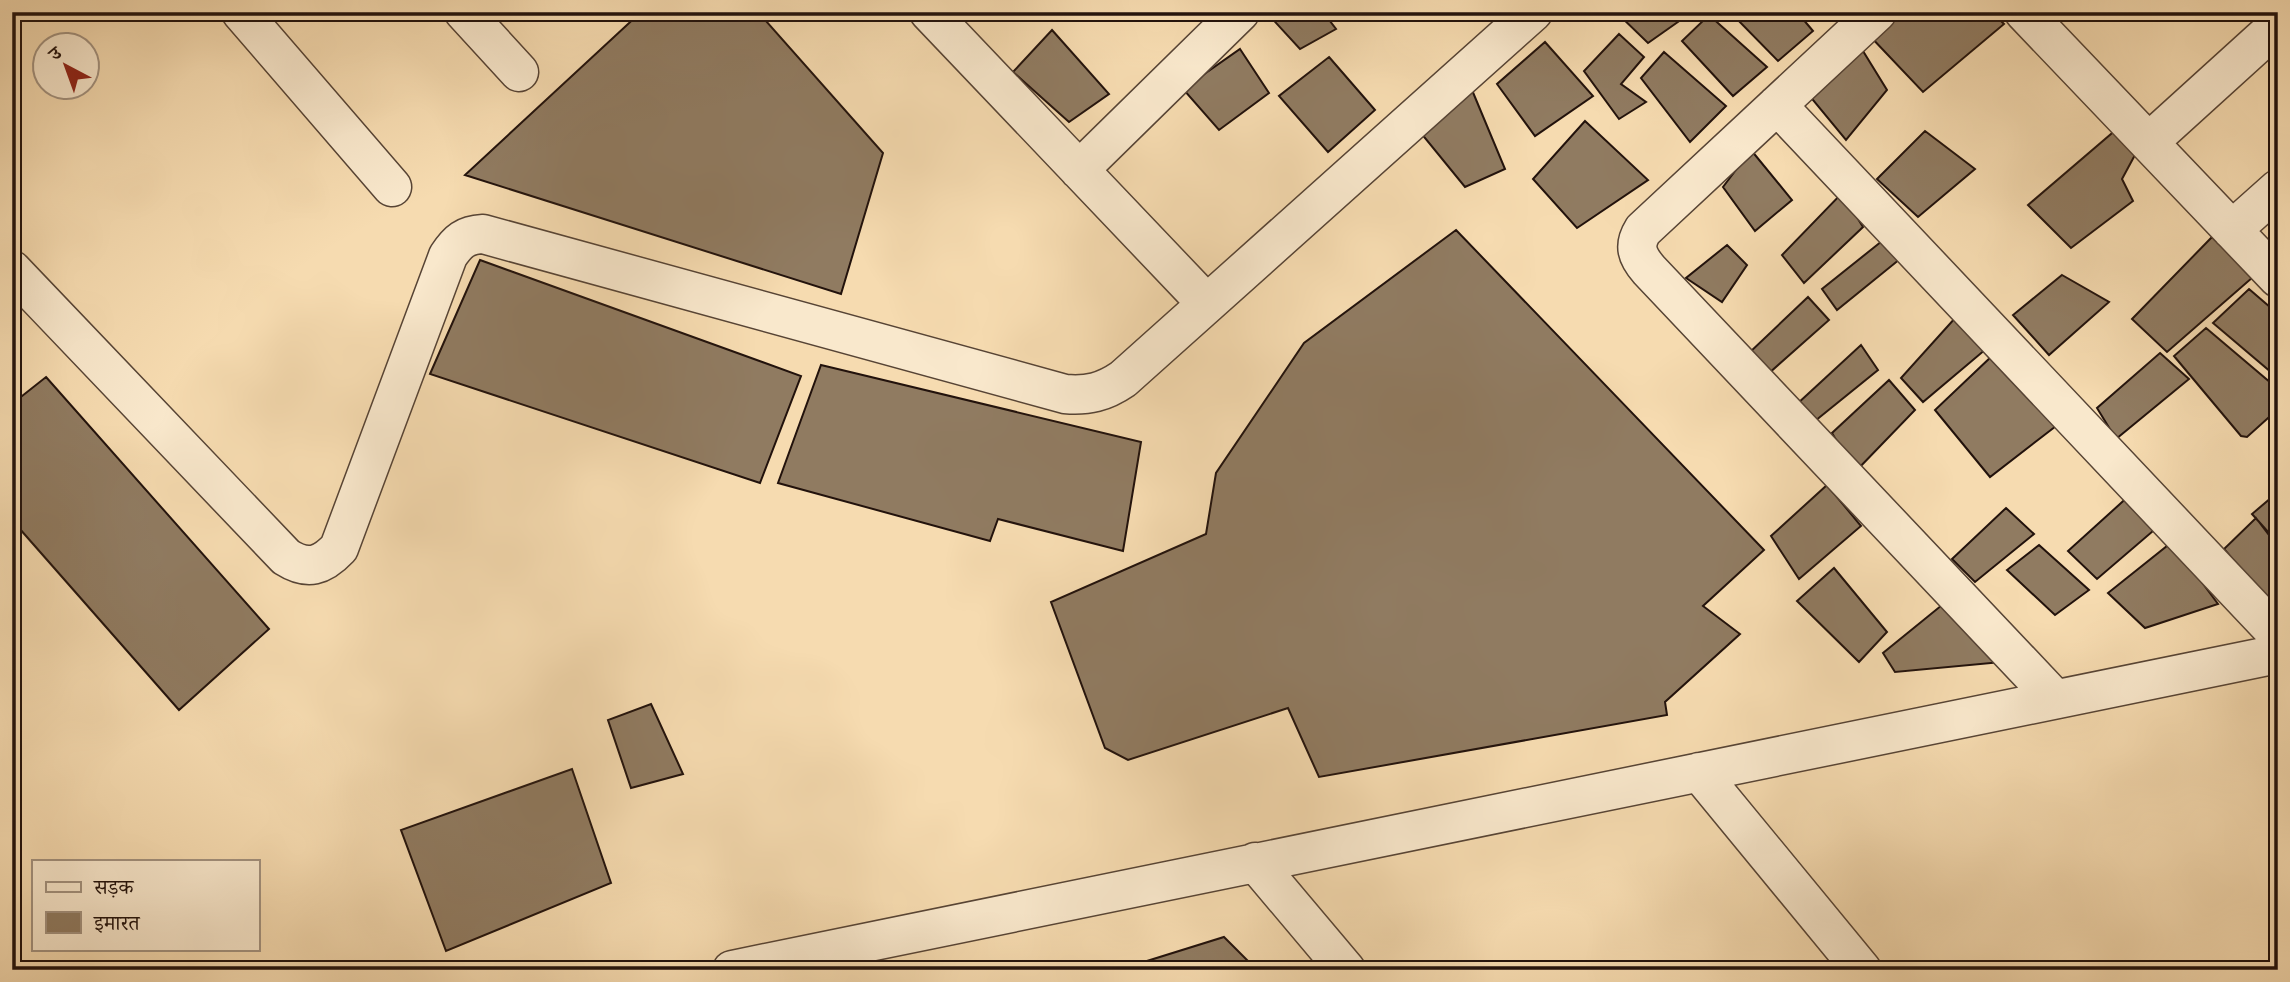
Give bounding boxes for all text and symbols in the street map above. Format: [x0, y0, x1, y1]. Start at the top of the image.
north arrow [32, 32, 102, 102]
text: उ [42, 41, 67, 67]
legend [32, 860, 259, 950]
text: सड़क [93, 874, 134, 899]
text: इमारत [93, 910, 141, 935]

